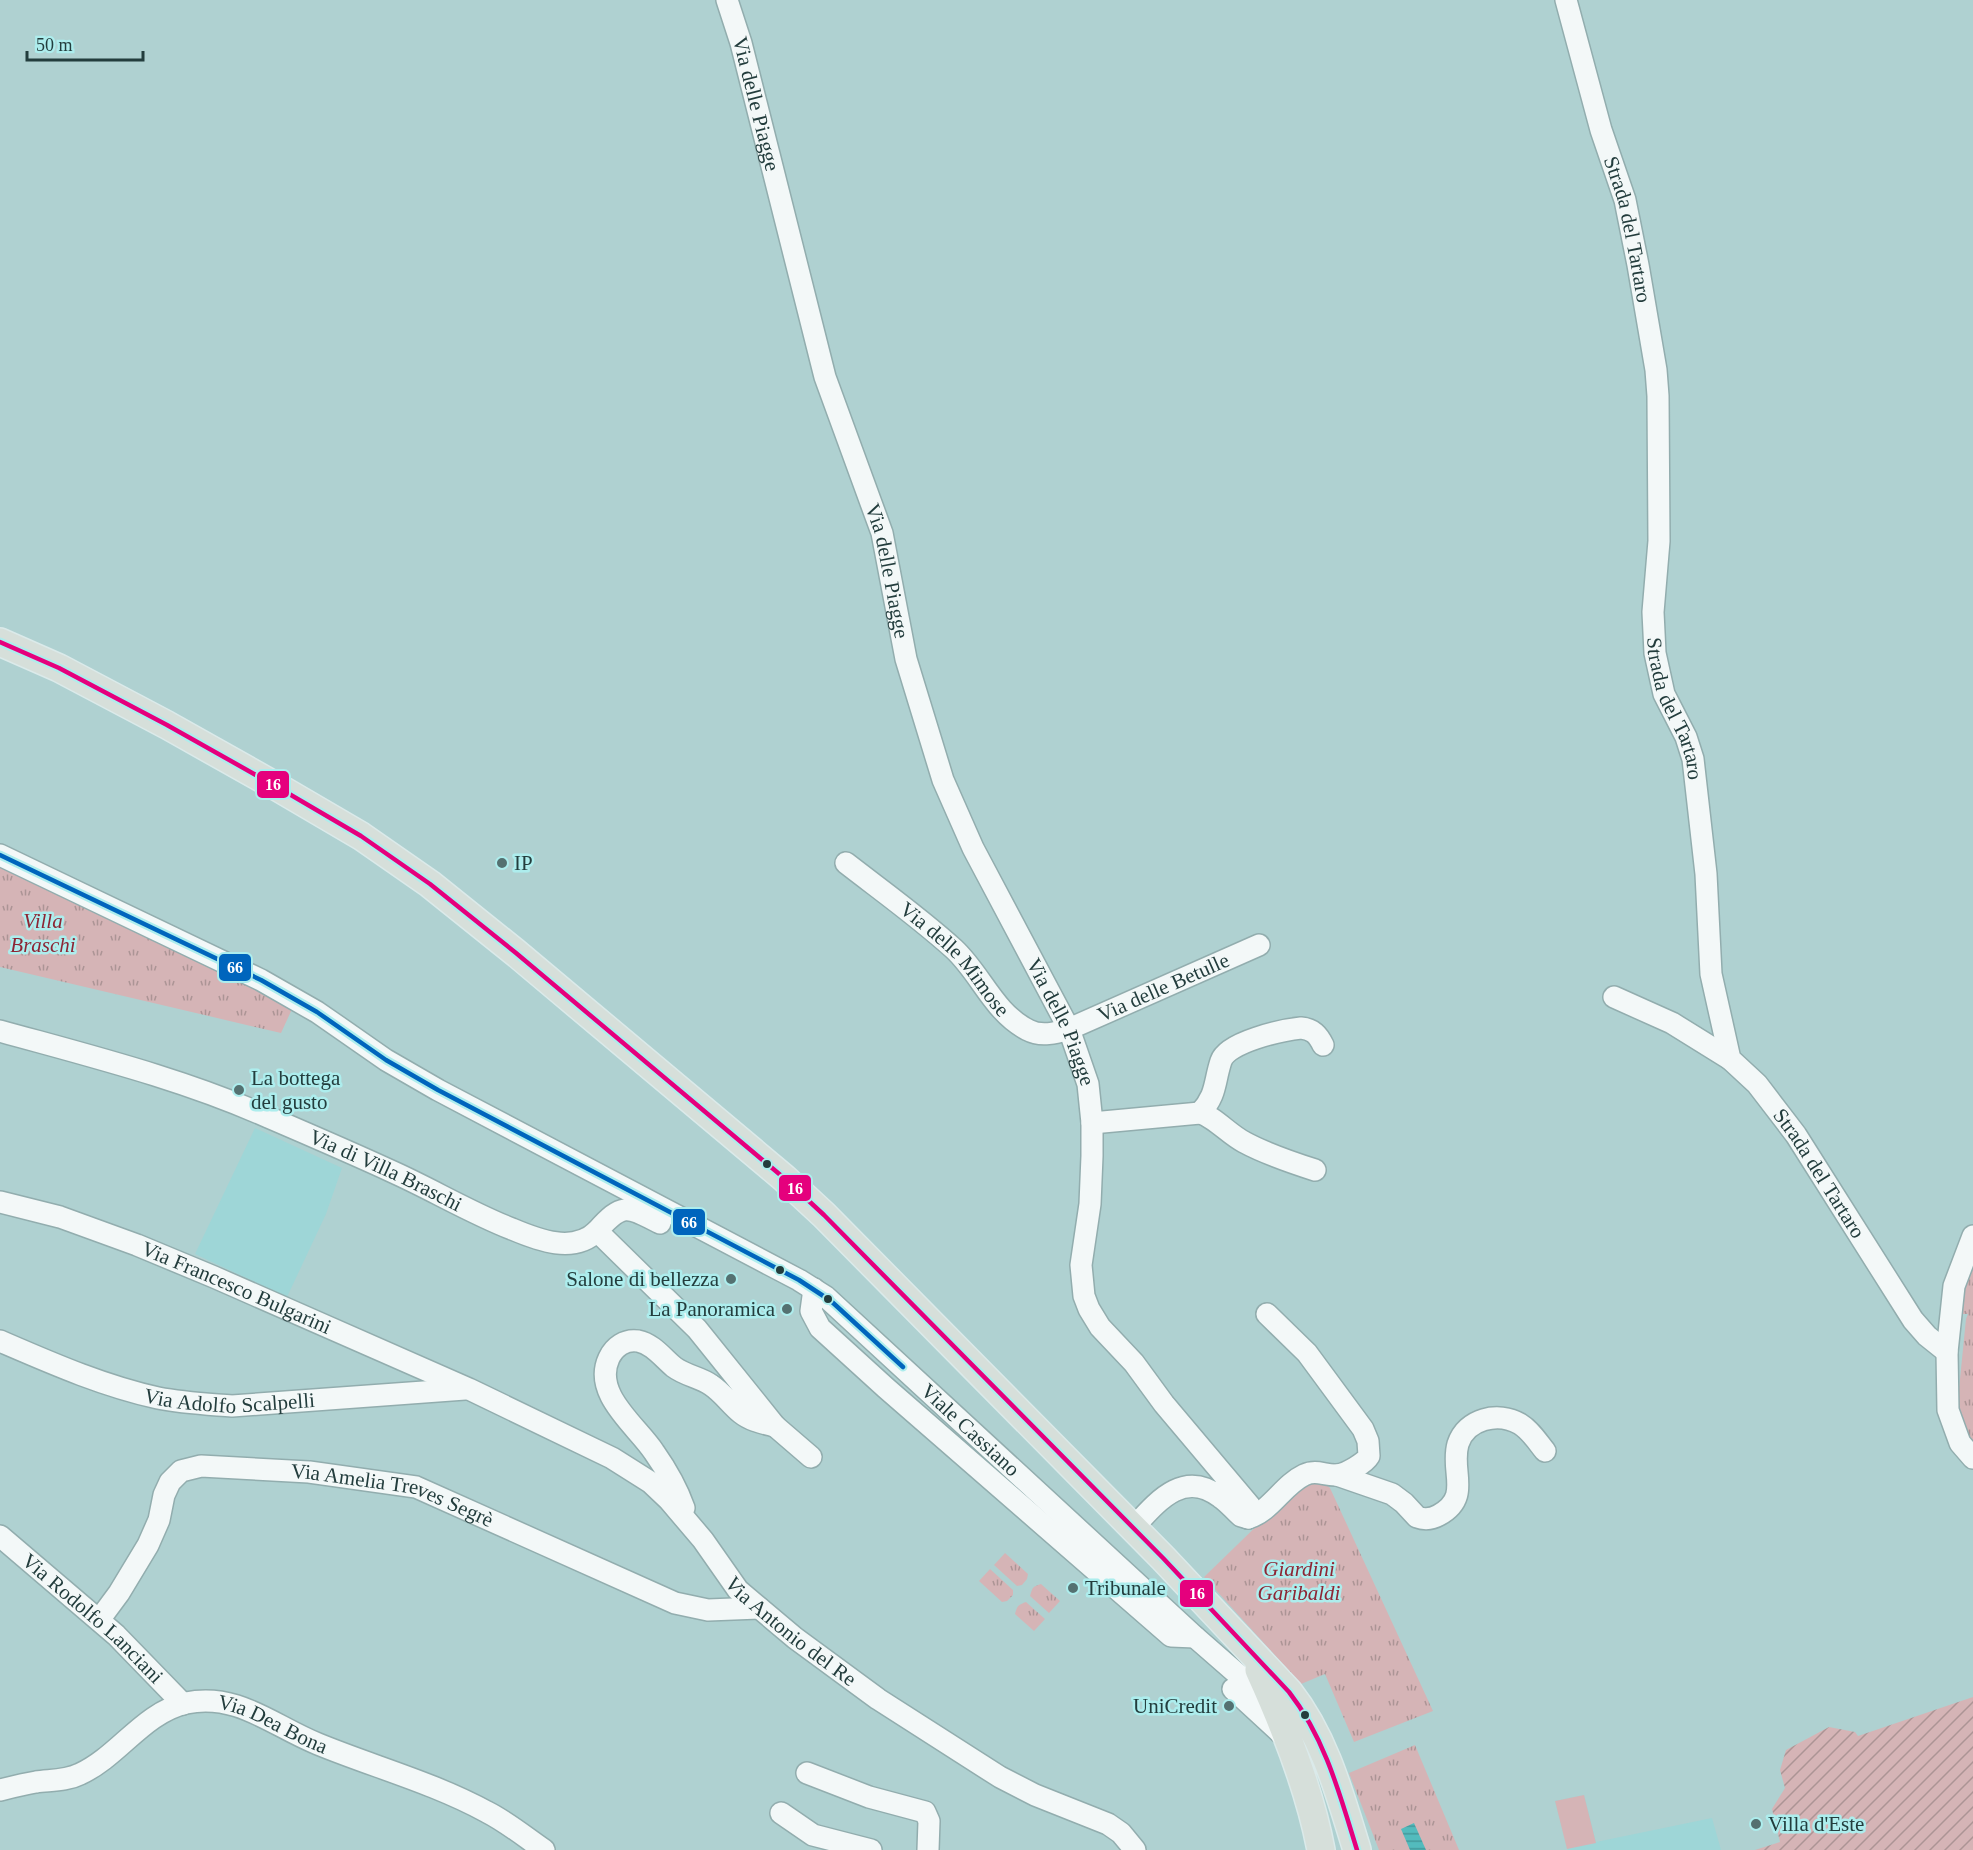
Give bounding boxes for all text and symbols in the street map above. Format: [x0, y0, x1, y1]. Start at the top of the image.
scale bar [27, 24, 142, 62]
street label: Via delle Piagge [728, 34, 785, 174]
text: 50 m [36, 35, 73, 55]
street label: Strada del Tartaro [1599, 153, 1656, 304]
street label: Via delle Piagge [860, 500, 914, 640]
street label: Strada del Tartaro [1642, 637, 1707, 781]
line badge: 16 [256, 770, 290, 799]
text: 16 [265, 776, 281, 793]
place label: IP [514, 851, 533, 875]
marker: IP [495, 856, 509, 870]
street label: Via delle Mimose [895, 897, 1014, 1022]
park label: Villa Braschi [10, 909, 76, 957]
street label: Via delle Betulle [1094, 948, 1233, 1027]
line badge: 66 [218, 953, 252, 982]
street label: Via delle Piagge [1022, 954, 1100, 1089]
text: 66 [227, 959, 243, 976]
place label: La bottega del gusto [251, 1066, 341, 1114]
marker: La bottega del gusto [232, 1083, 246, 1097]
street label: Strada del Tartaro [1768, 1104, 1870, 1243]
street label: Via di Villa Braschi [306, 1124, 466, 1216]
unlabelled marker [761, 1158, 773, 1170]
line badge: 16 [778, 1174, 812, 1202]
text: 16 [787, 1180, 803, 1197]
line badge: 66 [672, 1208, 706, 1236]
text: 66 [681, 1214, 697, 1231]
street label: Via Francesco Bulgarini [138, 1236, 335, 1339]
unlabelled marker [774, 1264, 786, 1276]
place label: Salone di bellezza [566, 1267, 720, 1291]
marker: Salone di bellezza [724, 1272, 738, 1286]
unlabelled marker [822, 1293, 834, 1305]
place label: La Panoramica [648, 1297, 776, 1321]
marker: La Panoramica [780, 1302, 794, 1316]
street label: Viale Cassiano [916, 1379, 1025, 1481]
street label: Via Adolfo Scalpelli [142, 1383, 316, 1418]
street label: Via Amelia Treves Segrè [290, 1459, 497, 1532]
street label: Via Rodolfo Lanciani [17, 1548, 168, 1688]
park label: Giardini Garibaldi [1258, 1557, 1341, 1605]
street label: Via Antonio del Re [720, 1572, 861, 1691]
place label: Tribunale [1085, 1576, 1166, 1600]
line badge: 16 [1179, 1579, 1214, 1608]
marker: Tribunale [1066, 1581, 1080, 1595]
text: 16 [1189, 1585, 1205, 1602]
street label: Via Dea Bona [216, 1690, 332, 1759]
place label: UniCredit [1133, 1694, 1217, 1718]
marker: UniCredit [1222, 1699, 1236, 1713]
unlabelled marker [1299, 1709, 1311, 1721]
place label: Villa d'Este [1768, 1812, 1864, 1836]
marker: Villa d'Este [1749, 1817, 1763, 1831]

